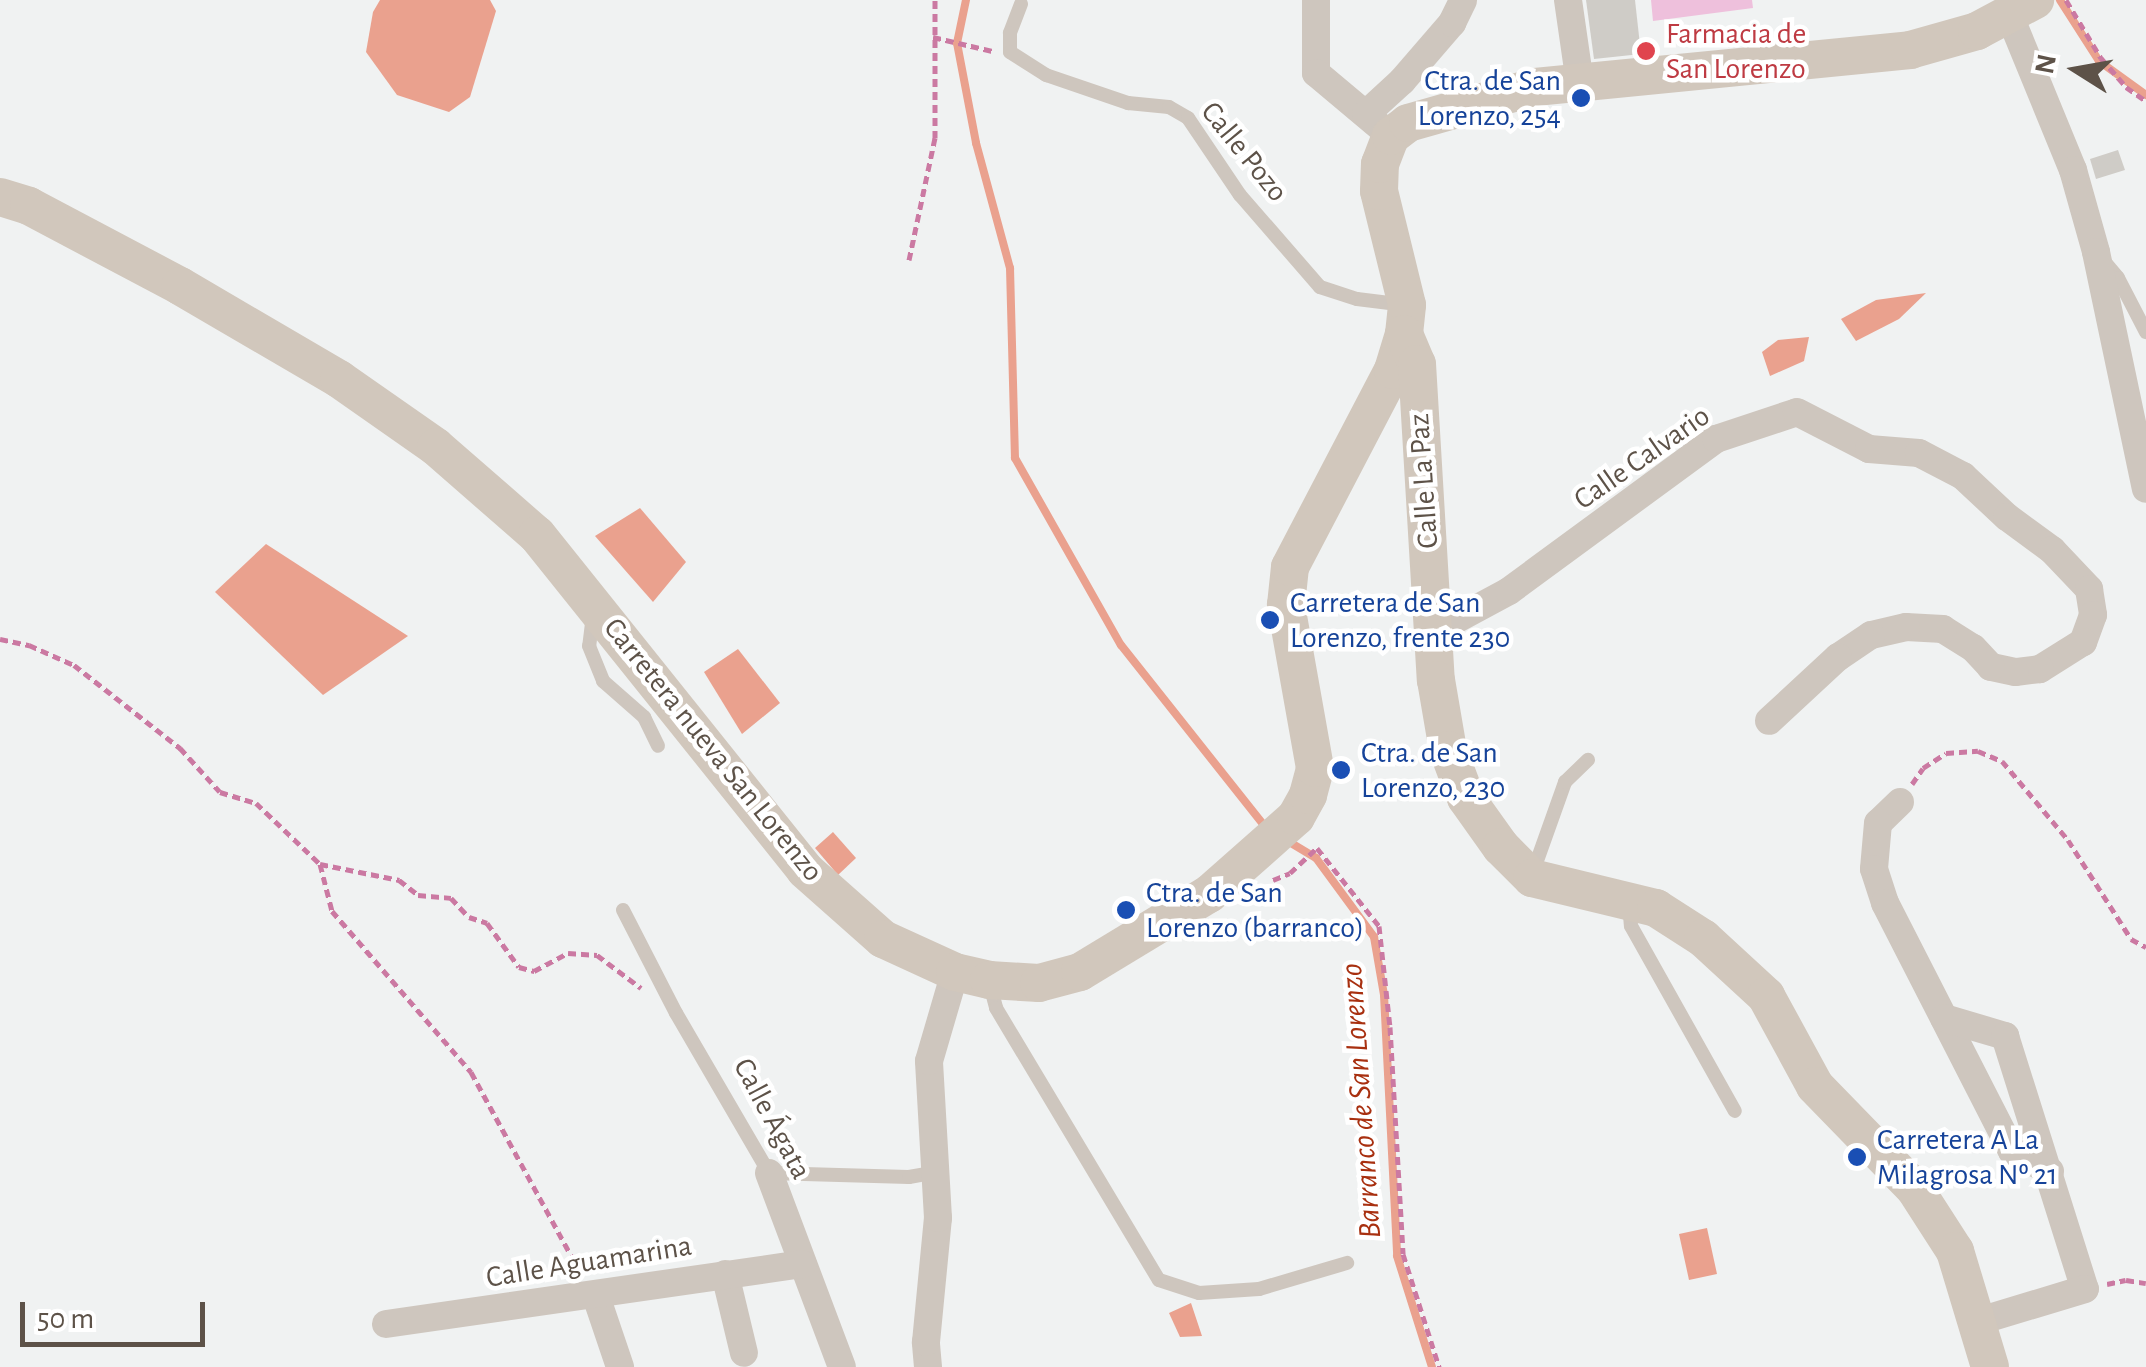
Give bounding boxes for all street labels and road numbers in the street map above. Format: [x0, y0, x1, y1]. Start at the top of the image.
street label: Calle Pozo [1193, 95, 1295, 209]
street label: Calle Calvario [1567, 398, 1717, 518]
street label: Calle La Paz [1401, 412, 1447, 550]
street label: Carretera nueva San Lorenzo [596, 611, 830, 889]
street label: Calle Ágata [725, 1052, 819, 1186]
street label: Calle Aguamarina [484, 1228, 694, 1296]

